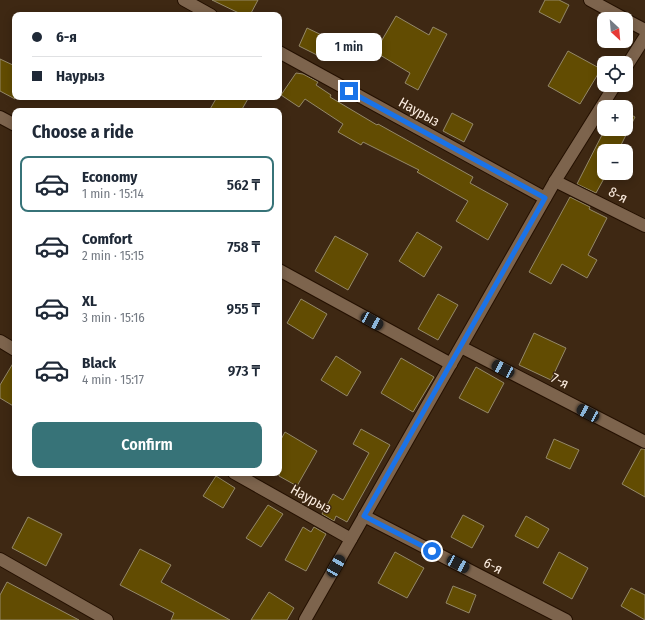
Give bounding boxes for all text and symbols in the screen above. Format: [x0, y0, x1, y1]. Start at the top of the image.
north arrow [597, 12, 633, 48]
map controls [597, 12, 633, 180]
text: 6-я [56, 28, 77, 46]
callout: 1 min [316, 33, 382, 61]
text: 1 min [335, 39, 363, 54]
button: locate [597, 56, 633, 92]
text: Наурыз [56, 67, 105, 85]
route end [340, 82, 358, 100]
street label: Наурыз [395, 94, 443, 130]
button: + [597, 100, 633, 136]
text: Choose a ride [32, 121, 134, 143]
button: − [597, 144, 633, 180]
icon: car [34, 166, 70, 202]
text: Economy [82, 168, 137, 186]
text: 562 ₸ [227, 176, 260, 194]
street label: 8-я [606, 183, 630, 207]
text: 1 min · 15:14 [82, 186, 144, 201]
icon: car [34, 228, 70, 264]
text: Comfort [82, 230, 133, 248]
text: 758 ₸ [227, 238, 260, 256]
text: 2 min · 15:15 [82, 248, 144, 263]
icon: car [34, 290, 70, 326]
text: XL [82, 292, 97, 310]
text: 955 ₸ [227, 300, 260, 318]
text: 3 min · 15:16 [82, 310, 145, 325]
car [359, 310, 385, 332]
icon: car [34, 352, 70, 388]
text: Black [82, 354, 116, 372]
car [490, 358, 516, 380]
text: 973 ₸ [228, 362, 260, 380]
street label: 7-я [548, 369, 572, 393]
text: 4 min · 15:17 [82, 372, 144, 387]
car [575, 402, 601, 424]
button: Confirm [32, 422, 262, 468]
street label: Наурыз [287, 481, 335, 517]
route start [423, 542, 441, 560]
car [325, 553, 347, 579]
car [445, 553, 471, 575]
street label: 6-я [481, 554, 505, 578]

